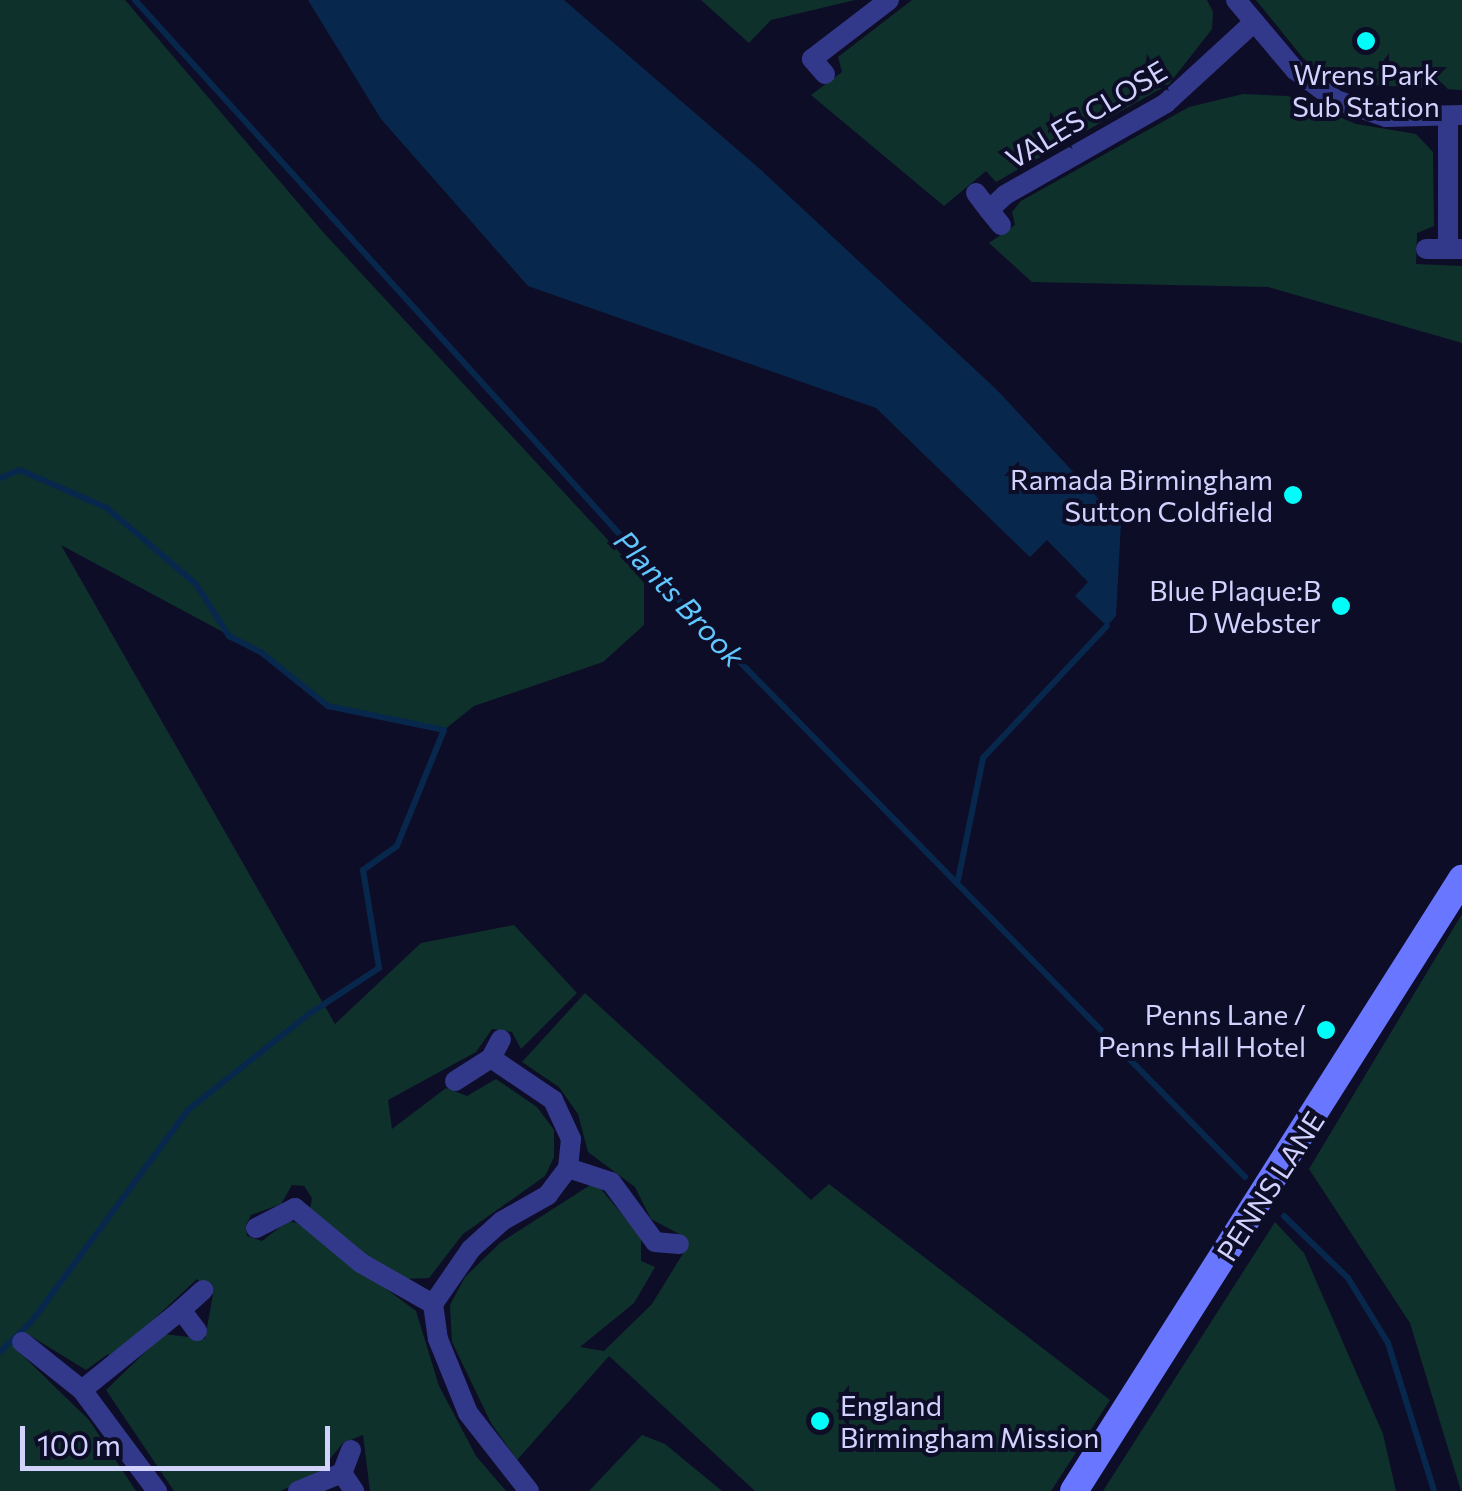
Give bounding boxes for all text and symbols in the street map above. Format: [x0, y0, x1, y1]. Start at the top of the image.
marker: Wrens Park Sub Station [1355, 30, 1377, 52]
street label: VALES CLOSE [1000, 53, 1172, 175]
place label: Wrens Park Sub Station [1292, 57, 1440, 123]
place label: Ramada Birmingham Sutton Coldfield [1010, 462, 1273, 528]
marker: Ramada Birmingham Sutton Coldfield [1282, 484, 1304, 506]
water label: Plants Brook [608, 522, 752, 674]
place label: Blue Plaque:B D Webster [1149, 573, 1321, 639]
marker: Blue Plaque:B D Webster [1330, 595, 1352, 617]
place label: Penns Lane / Penns Hall Hotel [1098, 997, 1306, 1063]
marker: Penns Lane / Penns Hall Hotel [1315, 1019, 1337, 1041]
street label: PENNS LANE [1209, 1105, 1331, 1267]
place label: England Birmingham Mission [840, 1388, 1099, 1454]
scale bar [25, 1406, 335, 1468]
marker: England Birmingham Mission [809, 1410, 831, 1432]
text: 100 m [37, 1425, 121, 1462]

